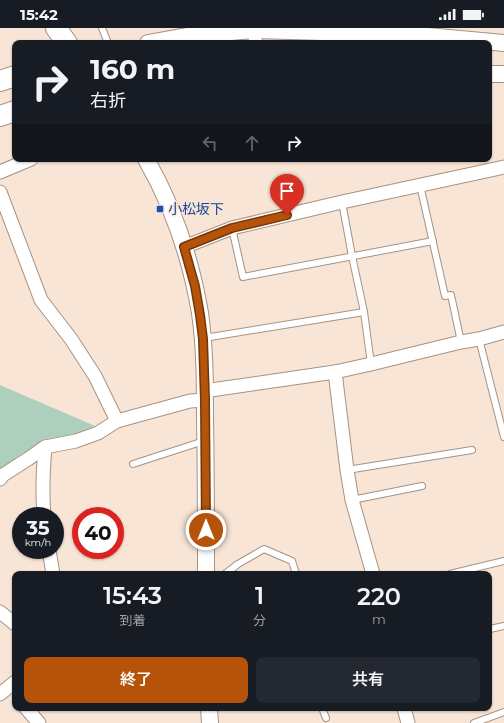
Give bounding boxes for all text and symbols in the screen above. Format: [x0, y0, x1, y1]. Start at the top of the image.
text: 15:42 [20, 5, 58, 24]
text: 160 m [90, 52, 175, 86]
icon: right [24, 56, 76, 108]
text: 右折 [90, 90, 126, 112]
icon: left [199, 132, 221, 154]
icon: ahead [241, 132, 263, 154]
icon: right [283, 132, 305, 154]
pin [270, 174, 304, 215]
icon: arrive [276, 180, 298, 202]
place label: 小松坂下 [168, 200, 224, 218]
marker: 小松坂下 [155, 204, 165, 214]
speed limit sign: 40 [72, 507, 124, 559]
position arrow [185, 509, 227, 551]
text: 35 [26, 516, 50, 540]
text: km/h [25, 536, 51, 549]
text: 15:43 [103, 581, 162, 610]
text: 1 [255, 581, 264, 610]
text: 220 [357, 582, 401, 611]
text: m [372, 611, 386, 627]
text: 到着 [119, 612, 145, 628]
text: 分 [253, 612, 266, 628]
button: 終了 [24, 657, 248, 703]
button: 共有 [256, 657, 480, 703]

